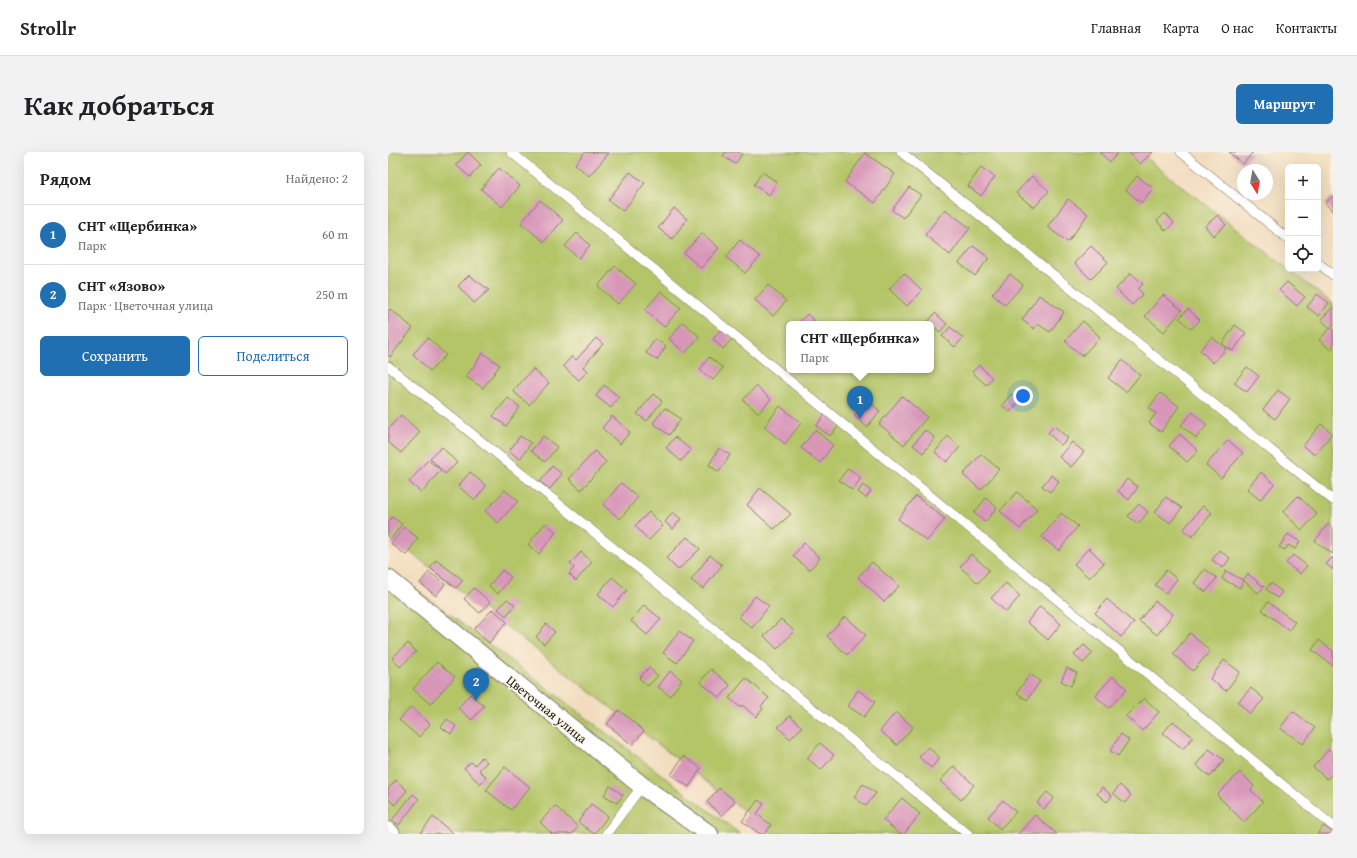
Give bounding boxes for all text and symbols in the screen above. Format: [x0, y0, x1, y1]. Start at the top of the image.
text: Strollr [20, 14, 76, 42]
text: Главная [1091, 18, 1141, 38]
text: Карта [1163, 18, 1199, 38]
text: О нас [1221, 18, 1254, 38]
text: Контакты [1276, 18, 1337, 38]
text: Как добраться [24, 84, 214, 125]
button: Маршрут [1236, 84, 1333, 124]
north arrow [1237, 164, 1273, 200]
map controls [1285, 164, 1321, 272]
button: + [1285, 164, 1321, 200]
text: Рядом [40, 166, 91, 191]
text: Найдено: 2 [286, 169, 348, 188]
button: − [1285, 200, 1321, 236]
text: СНТ «Щербинка» [78, 215, 197, 236]
text: 1 [50, 225, 56, 244]
text: 60 m [322, 225, 348, 244]
text: Парк [78, 236, 106, 255]
button: locate [1285, 236, 1321, 272]
text: СНТ «Язово» [78, 275, 165, 296]
text: 2 [50, 285, 56, 304]
text: 250 m [316, 285, 348, 304]
text: Парк · Цветочная улица [78, 296, 213, 315]
popup [786, 321, 934, 373]
text: СНТ «Щербинка» [800, 327, 920, 348]
button: Сохранить [40, 336, 190, 376]
button: Поделиться [198, 336, 348, 376]
text: Парк [800, 348, 829, 367]
pin: 1 [847, 386, 873, 419]
your location [1013, 386, 1033, 406]
pin: 2 [463, 668, 489, 701]
street label: Цветочная улица [502, 671, 592, 748]

